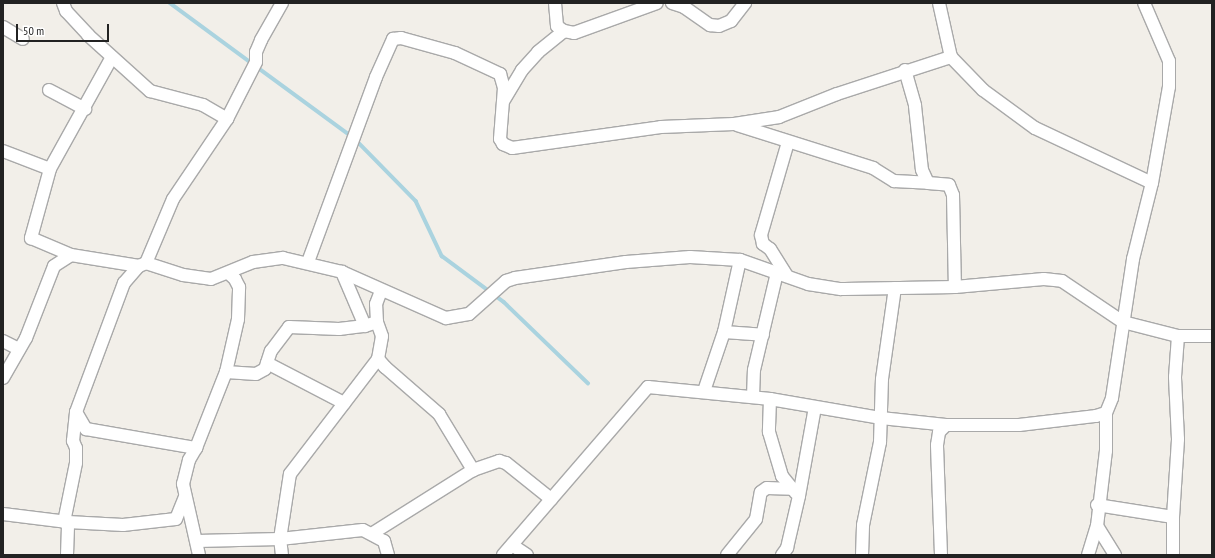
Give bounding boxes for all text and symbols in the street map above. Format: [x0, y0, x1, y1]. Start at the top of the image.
scale bar [18, 16, 111, 42]
text: 50 m [23, 23, 44, 38]

